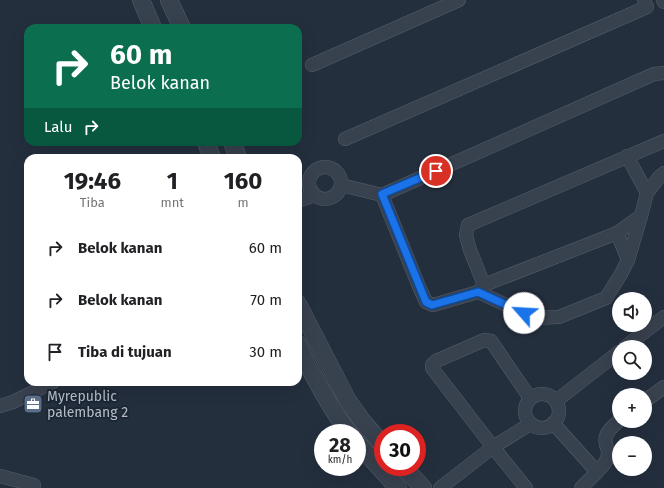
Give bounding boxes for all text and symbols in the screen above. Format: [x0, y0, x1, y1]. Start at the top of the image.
text: 60 m [110, 38, 172, 71]
icon: right [44, 40, 96, 92]
text: Belok kanan [110, 72, 210, 94]
icon: right [80, 116, 102, 138]
text: Lalu [44, 118, 72, 136]
pin [419, 154, 453, 188]
icon: arrive [425, 160, 447, 182]
text: 19:46 [64, 167, 121, 195]
text: 1 [167, 167, 178, 195]
text: 160 [224, 167, 262, 195]
text: Tiba [80, 195, 105, 210]
text: mnt [161, 195, 184, 210]
text: m [237, 195, 249, 210]
icon: right [44, 237, 66, 259]
text: Belok kanan [78, 239, 162, 257]
text: 60 m [249, 239, 282, 257]
icon: right [44, 289, 66, 311]
text: Belok kanan [78, 291, 162, 309]
text: 70 m [250, 291, 282, 309]
position arrow [503, 292, 545, 334]
map controls [612, 292, 652, 476]
button: sound [612, 292, 652, 332]
button: search [612, 340, 652, 380]
icon: arrive [44, 341, 66, 363]
text: Tiba di tujuan [78, 343, 172, 361]
text: 30 m [249, 343, 282, 361]
place label: Myrepublic palembang 2 [47, 388, 128, 421]
button: + [612, 388, 652, 428]
office icon: Myrepublic palembang 2 [22, 393, 44, 415]
speed limit sign: 30 [374, 424, 426, 476]
text: 28 [329, 433, 351, 457]
button: − [612, 436, 652, 476]
text: km/h [328, 454, 352, 466]

